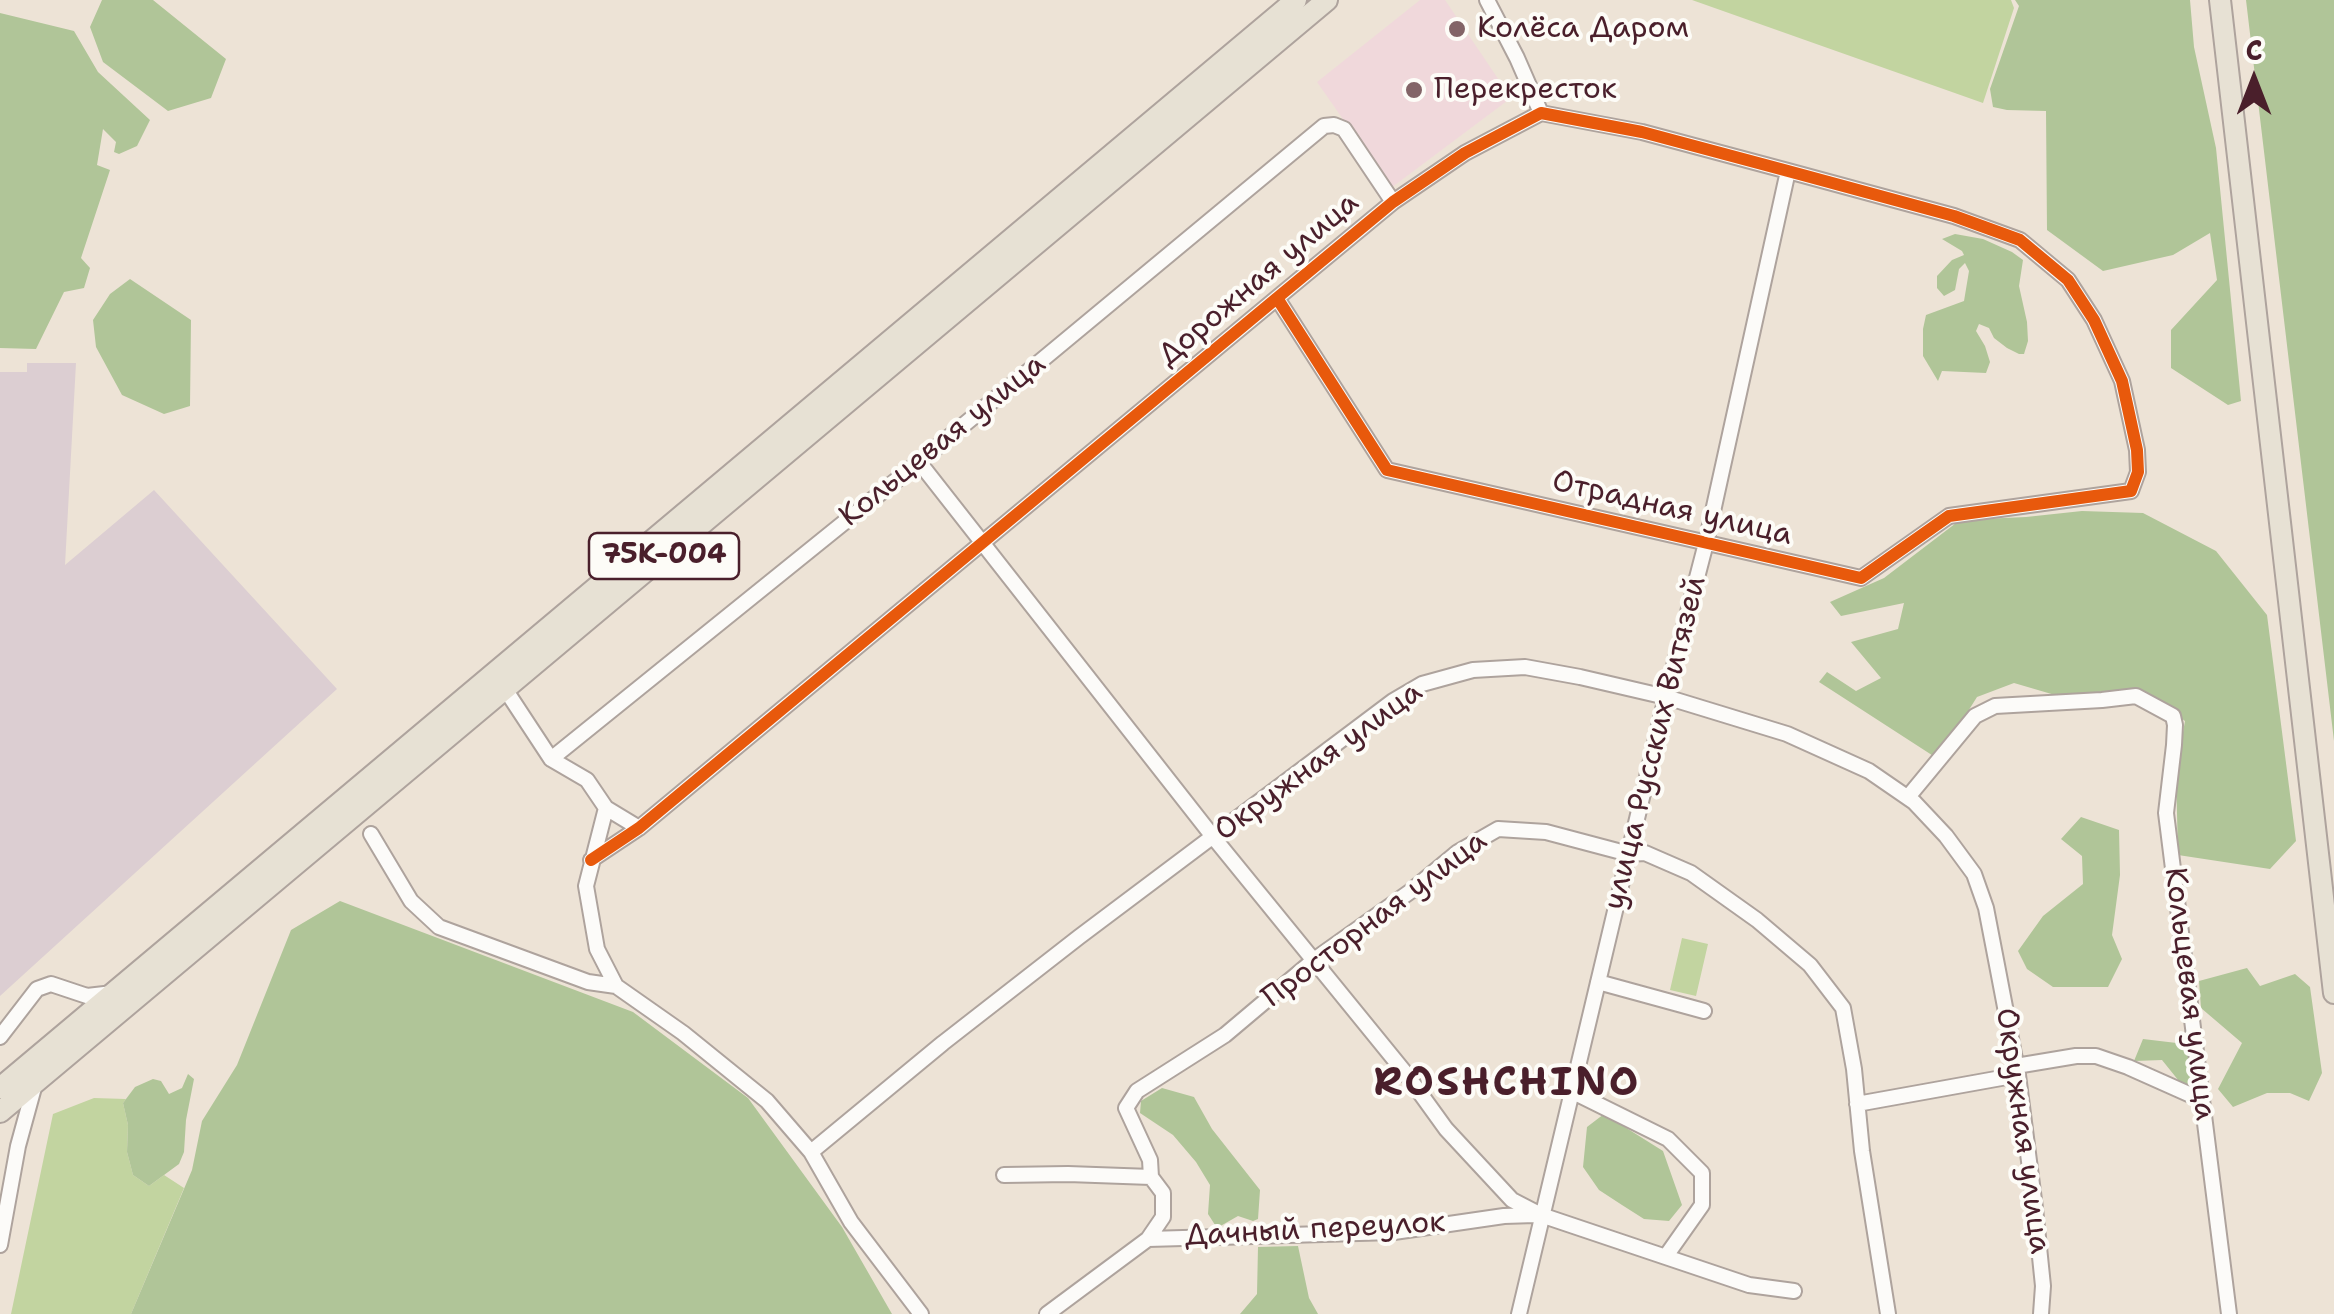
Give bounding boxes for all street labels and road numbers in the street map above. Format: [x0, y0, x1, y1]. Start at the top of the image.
street label: Дорожная улица [1151, 186, 1367, 374]
street label: Кольцевая улица [833, 347, 1053, 535]
street label: Отрадная улица [1549, 464, 1795, 554]
road number: 75К-004 [589, 533, 739, 579]
street label: улица Русских Витязей [1597, 572, 1715, 914]
street label: Окружная улица [1208, 675, 1430, 849]
street label: Просторная улица [1255, 824, 1495, 1016]
street label: Кольцевая улица [2156, 865, 2222, 1123]
street label: Окружная улица [1987, 1006, 2057, 1256]
street label: Дачный переулок [1184, 1205, 1446, 1255]

